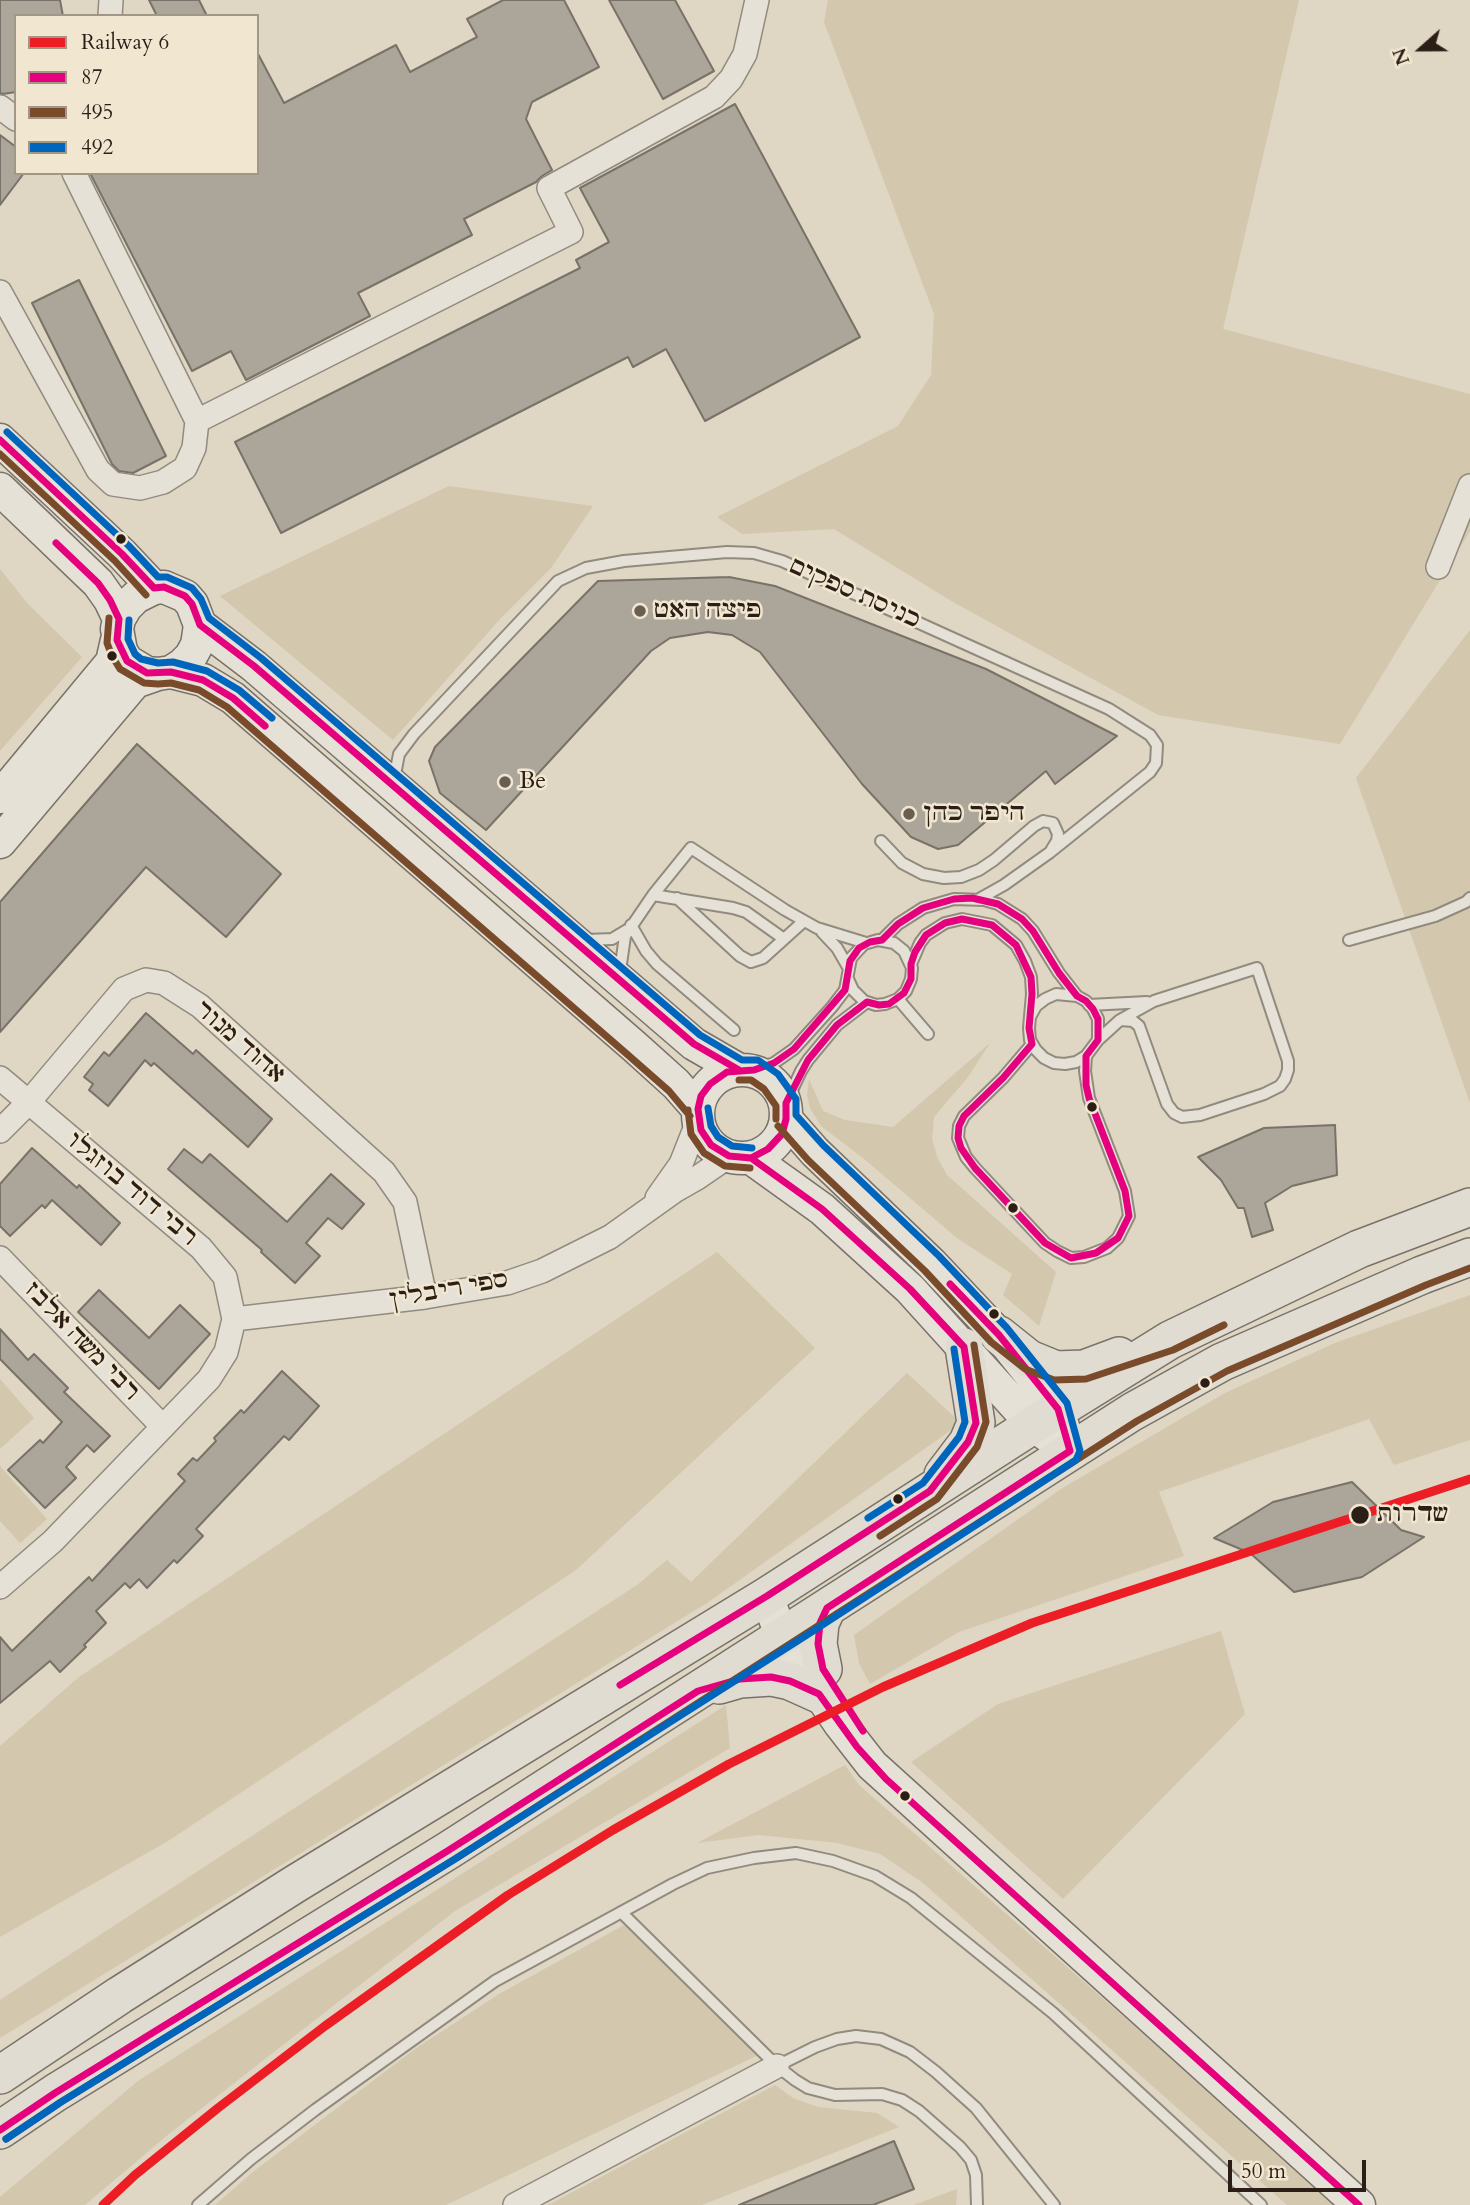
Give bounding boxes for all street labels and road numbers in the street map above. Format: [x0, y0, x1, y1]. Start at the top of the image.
street label: כניסת ספקים [784, 552, 924, 636]
street label: אהוד מנור [188, 996, 290, 1090]
street label: רבי דוד בוזגלו [60, 1127, 202, 1253]
street label: ספי ריבלין [387, 1266, 511, 1316]
street label: רבי משה אלבז [17, 1277, 145, 1407]

